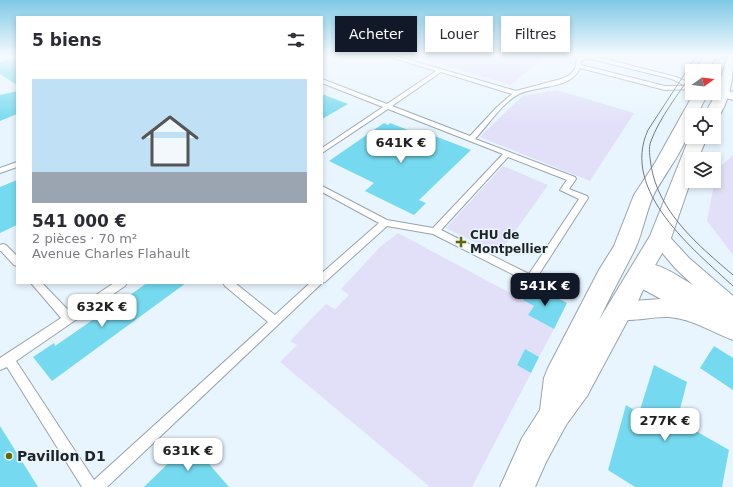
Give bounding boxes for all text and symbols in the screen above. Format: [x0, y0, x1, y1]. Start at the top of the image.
chip: Acheter [335, 16, 417, 52]
chip: Louer [425, 16, 493, 52]
chip: Filtres [501, 16, 570, 52]
icon: filters [285, 29, 307, 51]
text: 5 biens [32, 30, 102, 50]
north arrow [685, 64, 721, 100]
map controls [685, 64, 721, 188]
icon: home [134, 105, 206, 177]
button: locate [685, 108, 721, 144]
pin: 641K € [368, 130, 434, 164]
text: 641K € [376, 135, 426, 150]
button: layers [685, 152, 721, 188]
text: 541 000 € [32, 211, 127, 231]
place label: CHU de Montpellier [470, 228, 548, 256]
text: 2 pièces · 70 m² [32, 231, 137, 246]
marker: CHU de Montpellier [455, 236, 467, 248]
text: Avenue Charles Flahault [32, 246, 190, 261]
pin: 541K € [512, 273, 578, 307]
text: 541K € [520, 278, 570, 293]
pin: 632K € [69, 294, 135, 328]
text: 632K € [77, 299, 127, 314]
pin: 277K € [632, 408, 698, 442]
text: 277K € [640, 413, 690, 428]
pin: 631K € [155, 438, 221, 472]
text: 631K € [163, 443, 213, 458]
place label: Pavillon D1 [17, 448, 106, 464]
marker: Pavillon D1 [4, 451, 14, 461]

